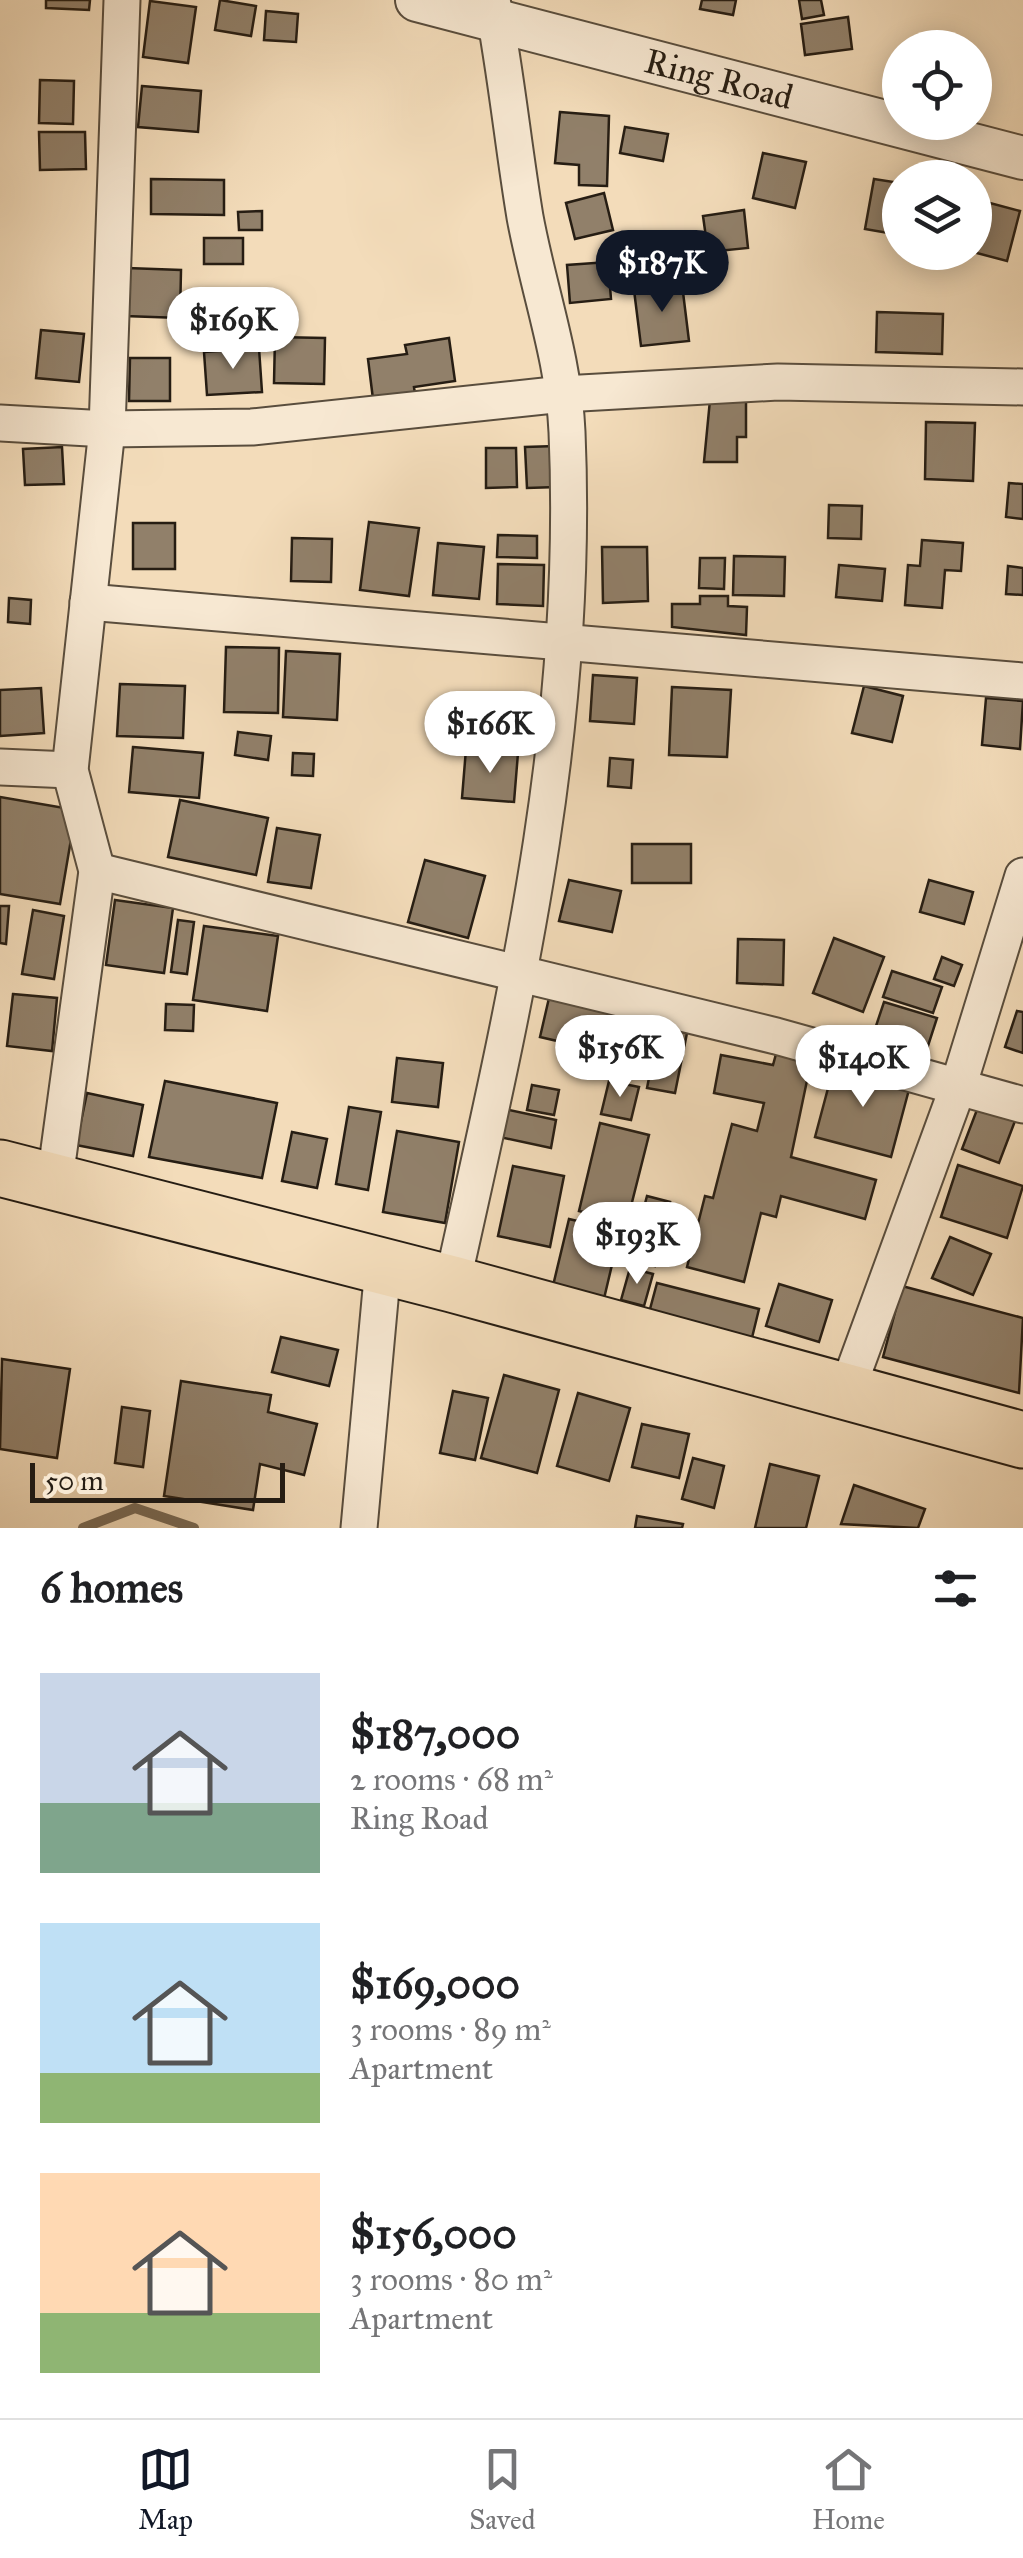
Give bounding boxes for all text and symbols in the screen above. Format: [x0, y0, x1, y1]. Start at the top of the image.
map controls [882, 30, 992, 270]
button: locate [882, 30, 992, 140]
street label: Ring Road [640, 39, 798, 119]
button: layers [882, 160, 992, 270]
pin: $187K [592, 230, 732, 315]
text: $187K [618, 243, 706, 282]
pin: $169K [163, 287, 303, 372]
text: $169K [189, 300, 277, 339]
pin: $166K [420, 691, 560, 776]
text: $166K [446, 704, 534, 743]
pin: $156K [550, 1015, 690, 1100]
pin: $140K [793, 1025, 933, 1110]
text: $156K [577, 1028, 663, 1067]
text: $140K [818, 1038, 909, 1077]
pin: $193K [567, 1202, 707, 1287]
text: $193K [595, 1215, 679, 1254]
scale bar [30, 1458, 285, 1502]
text: 50 m [45, 1463, 104, 1498]
icon: filters [928, 1561, 983, 1616]
text: 6 homes [40, 1562, 183, 1614]
text: $187,000 [350, 1708, 520, 1760]
icon: home [120, 1713, 240, 1833]
text: 2 rooms · 68 m² [350, 1760, 553, 1799]
text: Ring Road [350, 1799, 489, 1838]
text: $169,000 [350, 1958, 520, 2010]
icon: home [120, 1963, 240, 2083]
text: 3 rooms · 89 m² [350, 2010, 551, 2049]
text: Apartment [350, 2049, 493, 2088]
text: $156,000 [350, 2208, 517, 2260]
icon: home [120, 2213, 240, 2333]
text: 3 rooms · 80 m² [350, 2260, 552, 2299]
text: Apartment [350, 2299, 493, 2338]
tab: Map [138, 2442, 193, 2537]
tab: Saved [469, 2442, 536, 2537]
tab: Home [812, 2442, 885, 2537]

